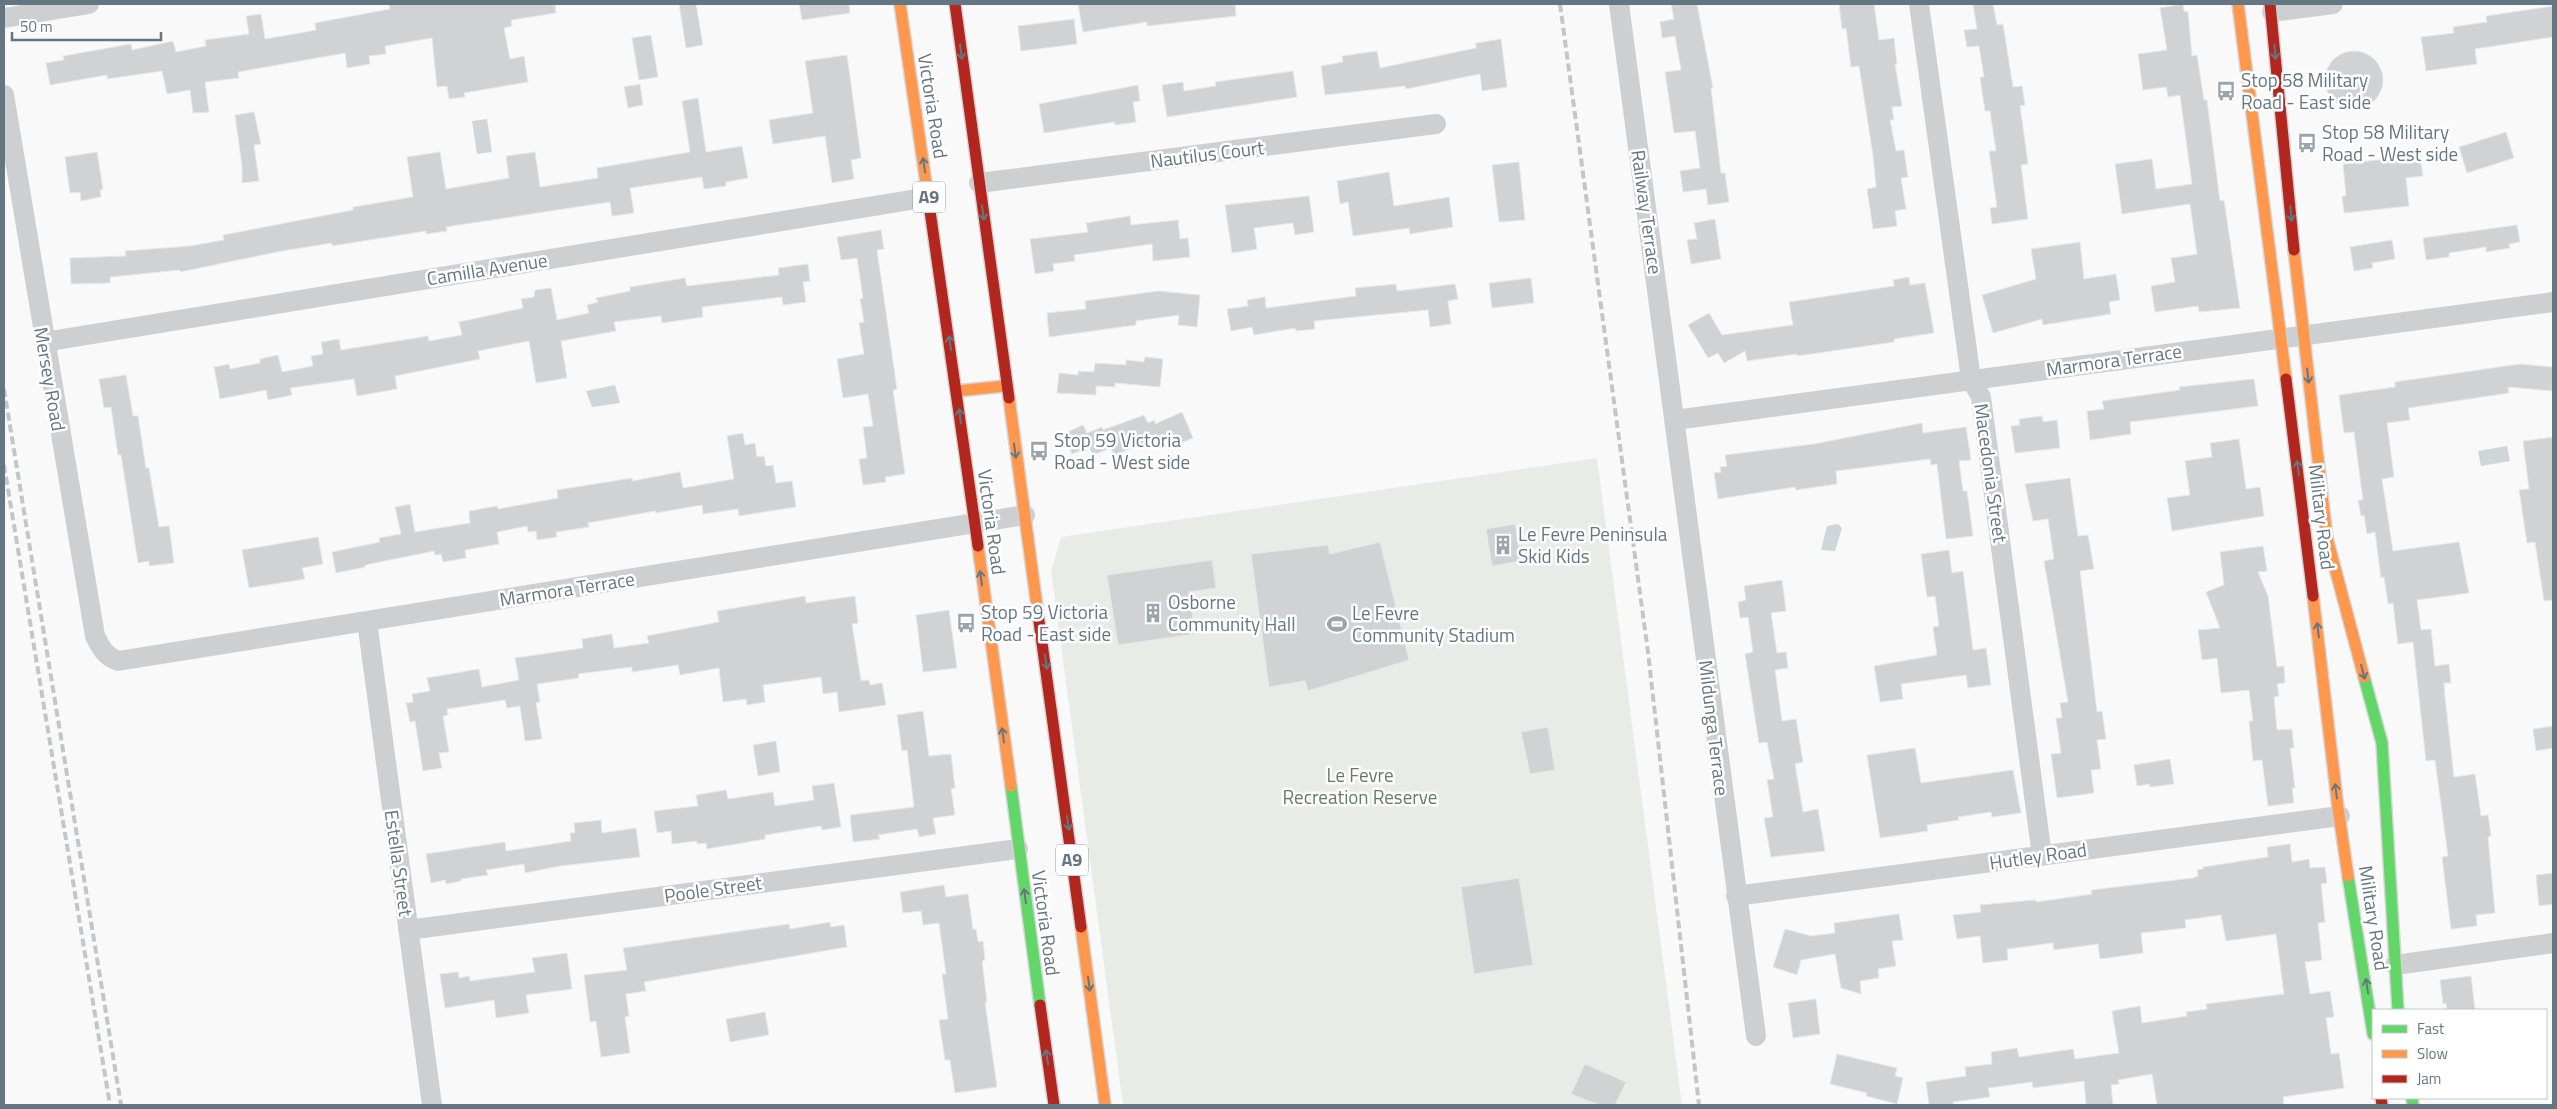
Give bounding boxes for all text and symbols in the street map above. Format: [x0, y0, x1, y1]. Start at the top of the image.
scale bar [12, 10, 161, 42]
text: 50 m [20, 15, 53, 38]
one-way arrow [956, 44, 966, 60]
one-way arrow [2271, 44, 2280, 60]
street label: Victoria Road [911, 51, 956, 160]
place label: Stop 58 Military Road - East side [2241, 65, 2371, 116]
bus stop icon: Stop 58 Military Road - East side [2215, 80, 2237, 102]
place label: Stop 58 Military Road - West side [2322, 117, 2458, 168]
street label: Nautilus Court [1148, 132, 1266, 175]
bus stop icon: Stop 58 Military Road - West side [2296, 132, 2318, 154]
street label: Railway Terrace [1624, 148, 1671, 276]
one-way arrow [919, 157, 929, 173]
road number: A9 [913, 182, 945, 212]
one-way arrow [978, 205, 988, 221]
one-way arrow [2286, 206, 2296, 222]
street label: Camilla Avenue [424, 245, 549, 292]
street label: Mersey Road [27, 325, 74, 433]
one-way arrow [945, 335, 955, 351]
street label: Marmora Terrace [2044, 336, 2184, 383]
one-way arrow [2303, 367, 2313, 383]
street label: Macedonia Street [1967, 401, 2016, 545]
one-way arrow [955, 409, 965, 425]
place label: Stop 59 Victoria Road - West side [1054, 425, 1190, 476]
bus stop icon: Stop 59 Victoria Road - West side [1028, 440, 1050, 462]
one-way arrow [1010, 443, 1020, 459]
one-way arrow [2293, 461, 2303, 477]
street label: Military Road [2302, 463, 2343, 571]
street label: Victoria Road [971, 468, 1014, 576]
place label: Le Fevre Peninsula Skid Kids [1518, 519, 1668, 570]
building icon: Le Fevre Peninsula Skid Kids [1492, 534, 1514, 556]
street label: Marmora Terrace [497, 564, 637, 614]
one-way arrow [976, 570, 986, 586]
place label: Osborne Community Hall [1168, 587, 1296, 638]
place label: Stop 59 Victoria Road - East side [981, 597, 1111, 648]
place label: Le Fevre Community Stadium [1352, 598, 1515, 649]
building icon: Osborne Community Hall [1142, 602, 1164, 624]
bus stop icon: Stop 59 Victoria Road - East side [955, 612, 977, 634]
sports icon: Le Fevre Community Stadium [1326, 613, 1348, 635]
one-way arrow [2313, 622, 2323, 638]
one-way arrow [1041, 654, 1051, 670]
street label: Mildunga Terrace [1692, 658, 1737, 798]
one-way arrow [2359, 664, 2368, 680]
one-way arrow [998, 727, 1008, 743]
park label: Le Fevre Recreation Reserve [1283, 760, 1437, 811]
one-way arrow [2331, 783, 2341, 799]
street label: Estella Street [378, 808, 421, 918]
one-way arrow [1063, 815, 1073, 831]
street label: Hutley Road [1987, 834, 2088, 877]
road number: A9 [1056, 844, 1088, 876]
street label: Military Road [2352, 863, 2397, 973]
street label: Poole Street [662, 867, 764, 910]
street label: Victoria Road [1025, 869, 1068, 977]
one-way arrow [1020, 888, 1030, 904]
one-way arrow [1084, 976, 1094, 992]
one-way arrow [2361, 979, 2371, 995]
legend [2372, 1009, 2547, 1099]
text: Fast [2417, 1017, 2445, 1040]
text: Slow [2417, 1042, 2448, 1065]
one-way arrow [1042, 1049, 1052, 1065]
text: Jam [2417, 1067, 2441, 1090]

